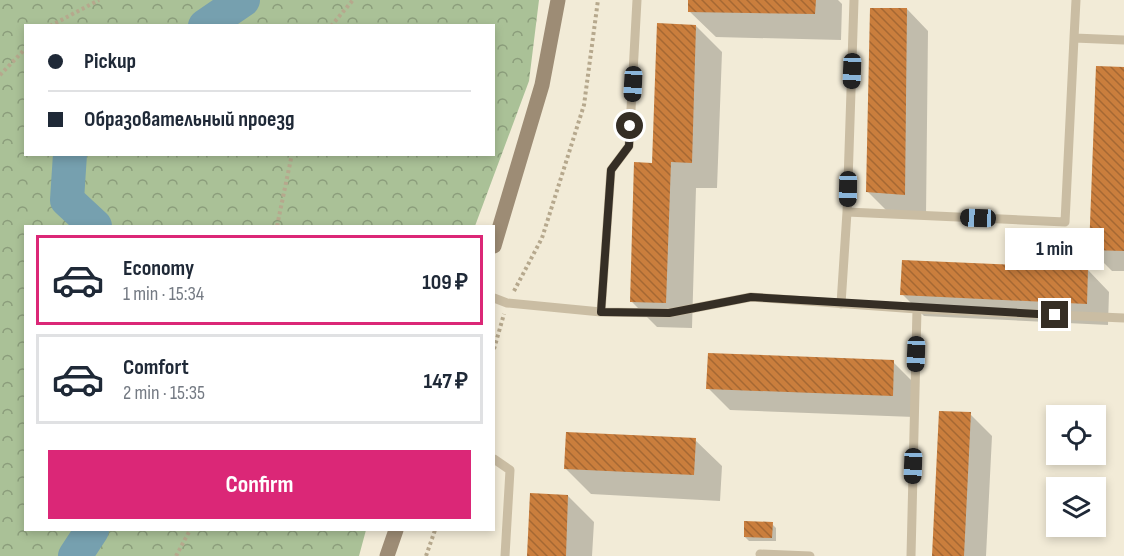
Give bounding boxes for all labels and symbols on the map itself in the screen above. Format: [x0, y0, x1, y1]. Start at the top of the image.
car [842, 53, 862, 89]
car [623, 66, 643, 102]
route start [616, 112, 643, 139]
car [839, 171, 857, 207]
car [960, 208, 996, 228]
callout: 1 min [1006, 228, 1104, 270]
route end [1041, 301, 1068, 328]
car [906, 336, 926, 372]
car [903, 448, 923, 484]

